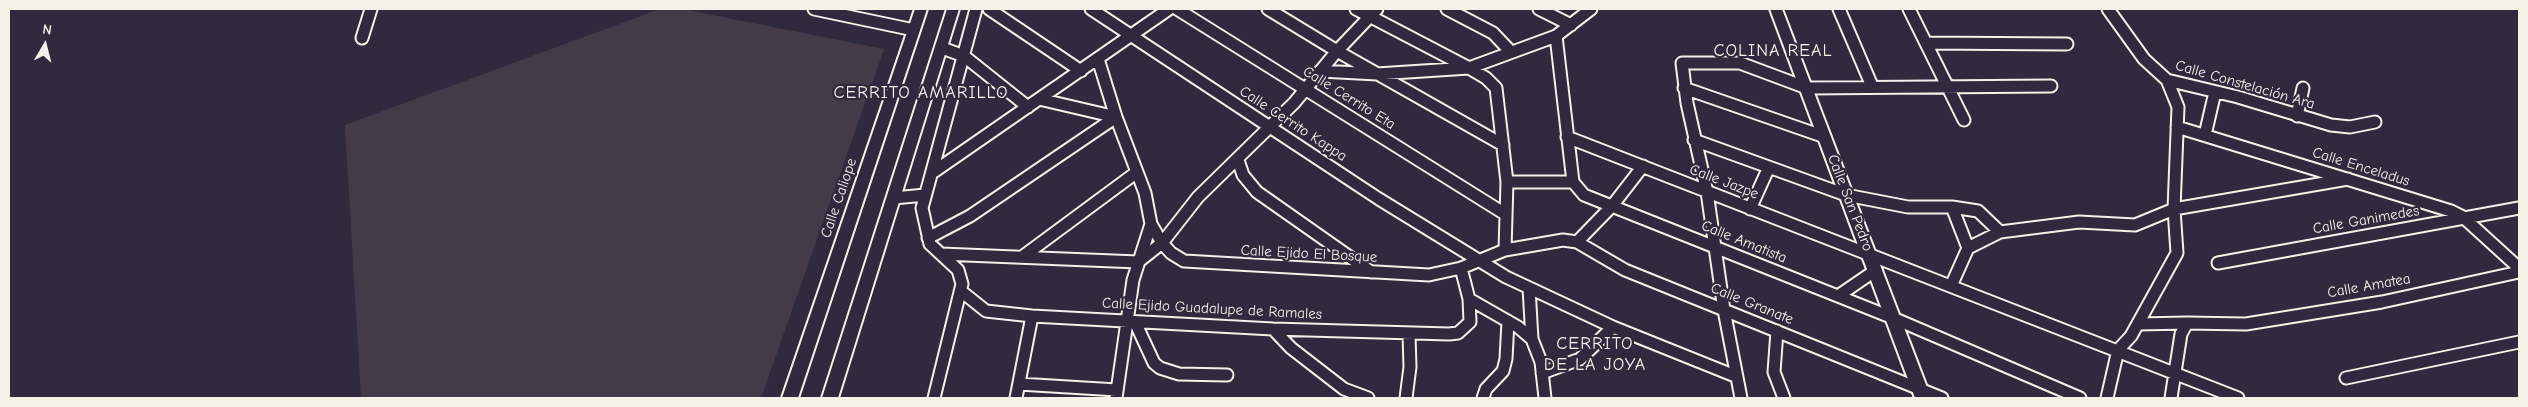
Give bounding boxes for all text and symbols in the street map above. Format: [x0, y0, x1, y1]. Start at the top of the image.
north arrow [20, 20, 70, 70]
text: N [41, 21, 53, 39]
district label: COLINA REAL [1712, 40, 1834, 62]
street label: Calle Constelación Ara [2173, 56, 2317, 114]
street label: Calle Cerrito Eta [1299, 62, 1399, 134]
district label: CERRITO AMARILLO [831, 82, 1011, 104]
street label: Calle Cerrito Kappa [1236, 82, 1350, 166]
street label: Calle Enceladus [2310, 144, 2412, 190]
street label: Calle San Pedro [1823, 152, 1877, 254]
street label: Calle Caliope [817, 156, 861, 240]
street label: Calle Jazpe [1687, 161, 1761, 203]
street label: Calle Ganimedes [2311, 202, 2421, 238]
street label: Calle Amatista [1699, 217, 1789, 267]
street label: Calle Ejido El Bosque [1240, 241, 1378, 267]
street label: Calle Amatea [2326, 270, 2412, 302]
street label: Calle Granate [1708, 279, 1796, 329]
street label: Calle Ejido Guadalupe de Ramales [1101, 294, 1323, 324]
district label: CERRITO DE LA JOYA [1543, 333, 1647, 376]

